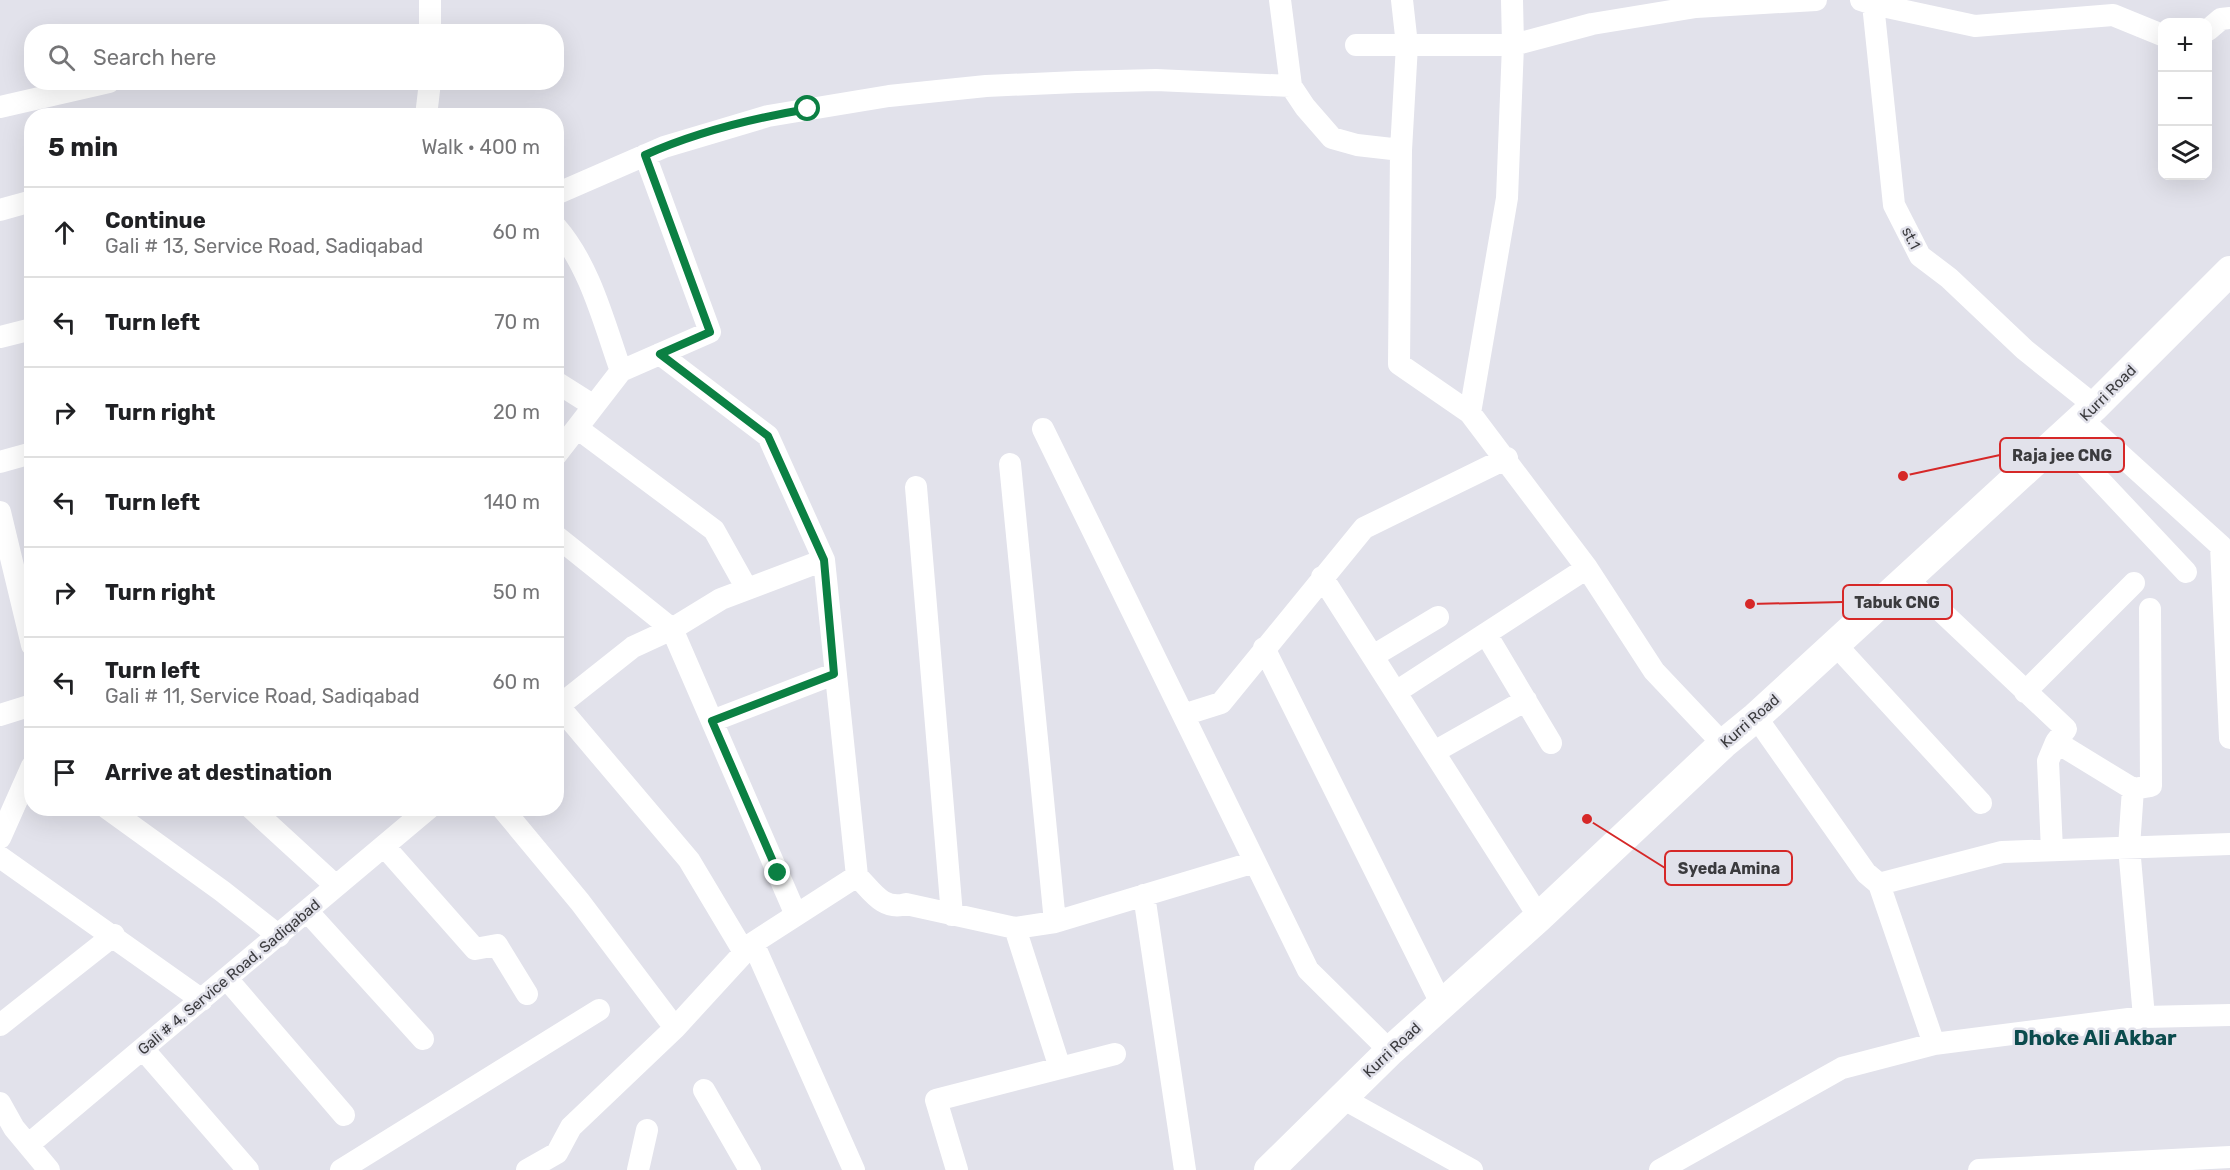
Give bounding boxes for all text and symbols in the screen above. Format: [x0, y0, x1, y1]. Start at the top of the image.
map controls [2158, 18, 2212, 180]
button: + [2158, 18, 2212, 72]
search box [24, 24, 564, 90]
icon: search [45, 41, 78, 74]
text: Search here [93, 44, 216, 71]
button: − [2158, 72, 2212, 126]
route start [794, 95, 820, 121]
button: layers [2158, 126, 2212, 180]
text: 5 min [48, 132, 118, 163]
text: Walk · 400 m [421, 135, 540, 159]
text: Continue [105, 207, 206, 234]
icon: ahead [48, 216, 81, 249]
text: 60 m [493, 220, 540, 244]
street label: st.1 [1898, 224, 1924, 252]
text: Gali # 13, Service Road, Sadiqabad [105, 234, 423, 258]
icon: left [48, 306, 81, 339]
text: Turn left [105, 309, 200, 336]
text: 70 m [494, 310, 540, 334]
street label: Kurri Road [2076, 361, 2140, 425]
icon: right [48, 396, 81, 429]
text: Turn right [105, 399, 215, 426]
text: 20 m [493, 400, 540, 424]
callout: Raja jee CNG [2000, 438, 2124, 472]
text: Raja jee CNG [2012, 446, 2112, 465]
icon: left [48, 486, 81, 519]
text: Turn left [105, 489, 200, 516]
text: 140 m [484, 490, 540, 514]
icon: right [48, 576, 81, 609]
text: Turn right [105, 579, 215, 606]
text: 50 m [493, 580, 540, 604]
callout: Tabuk CNG [1843, 585, 1952, 619]
text: Tabuk CNG [1854, 593, 1940, 612]
text: Turn left [105, 657, 200, 684]
icon: left [48, 666, 81, 699]
text: 60 m [493, 670, 540, 694]
text: Gali # 11, Service Road, Sadiqabad [105, 684, 420, 708]
street label: Kurri Road [1717, 691, 1783, 751]
icon: arrive [48, 756, 81, 789]
text: Arrive at destination [105, 759, 332, 786]
callout: Syeda Amina [1665, 851, 1792, 885]
route end [764, 859, 790, 885]
text: Syeda Amina [1678, 859, 1780, 878]
street label: Gali # 4, Service Road, Sadiqabad [134, 895, 324, 1059]
street label: Kurri Road [1360, 1019, 1424, 1081]
district label: Dhoke Ali Akbar [2013, 1025, 2177, 1050]

